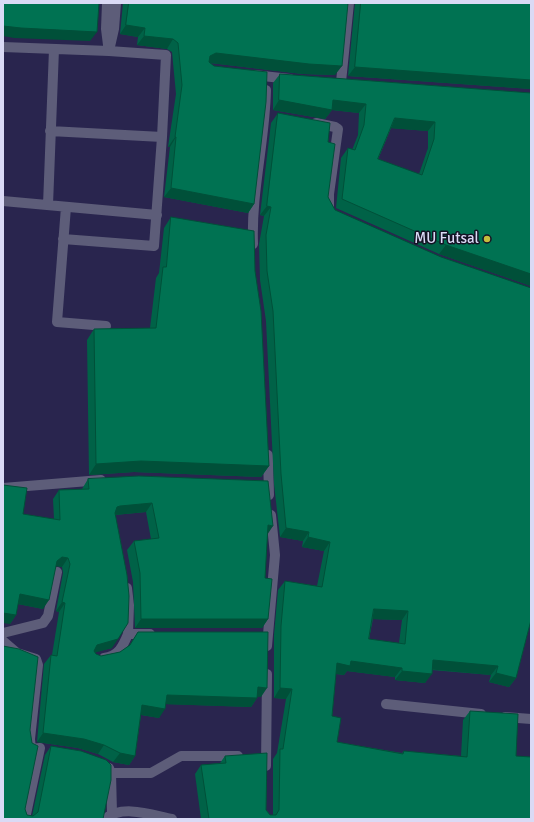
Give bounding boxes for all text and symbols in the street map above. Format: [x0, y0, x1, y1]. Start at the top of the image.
place label: MU Futsal [414, 230, 479, 248]
marker: MU Futsal [482, 234, 492, 244]

